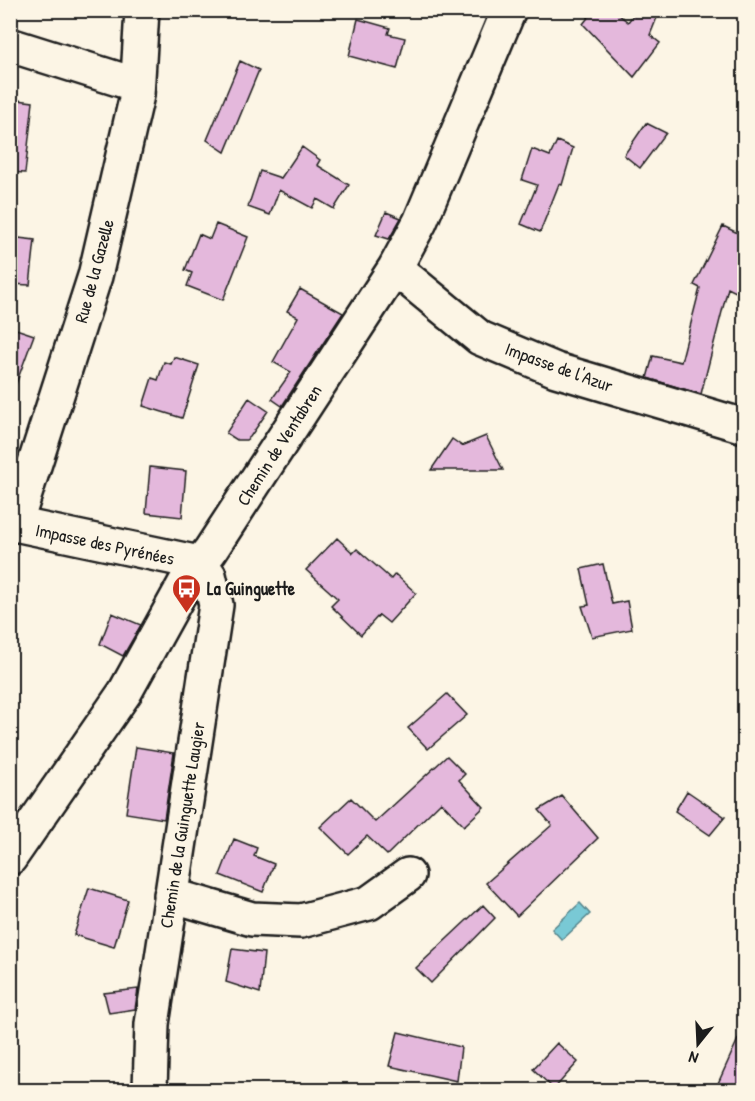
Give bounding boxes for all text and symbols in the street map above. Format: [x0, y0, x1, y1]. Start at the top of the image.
street label: Rue de la Gazelle [68, 216, 120, 326]
street label: Impasse de l'Azur [502, 336, 616, 398]
street label: Chemin de Ventabren [230, 380, 328, 510]
street label: Impasse des Pyrénées [33, 517, 177, 571]
bus stop icon: La Guinguette [170, 572, 202, 614]
place label: La Guinguette [207, 576, 296, 602]
street label: Chemin de la Guinguette Laugier [153, 720, 211, 930]
north arrow [668, 1014, 728, 1074]
text: N [685, 1046, 701, 1070]

